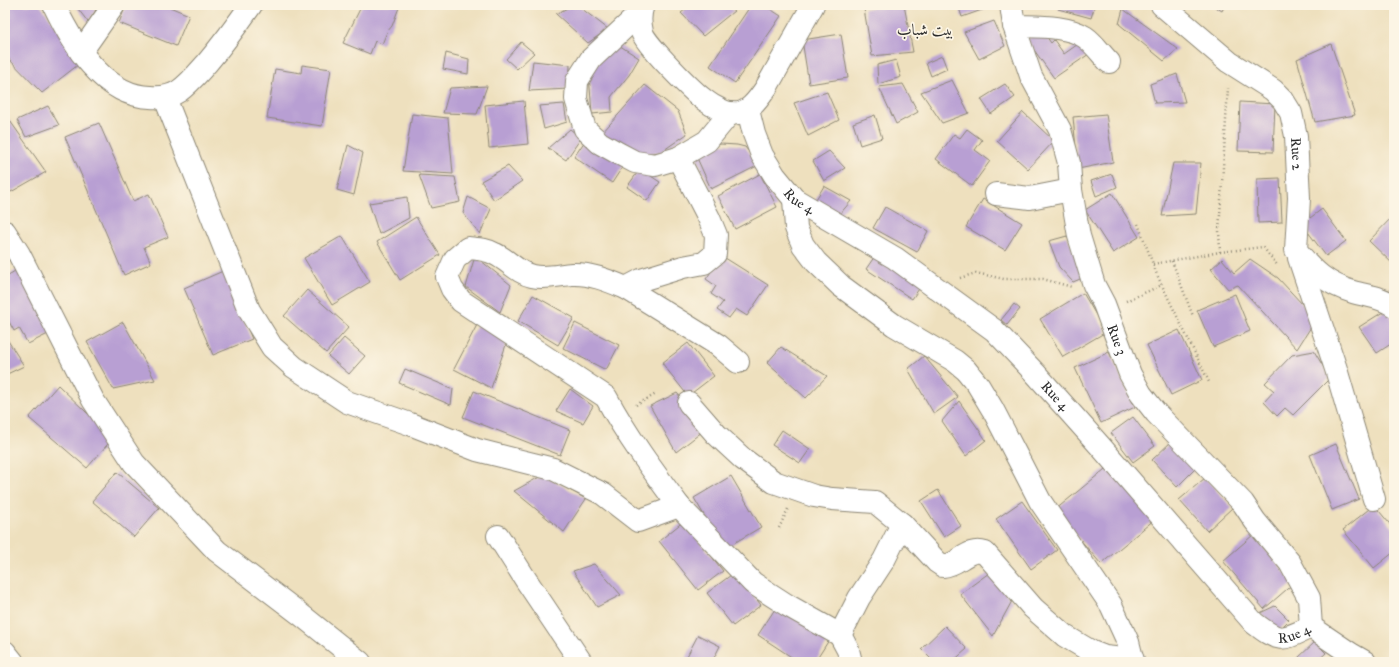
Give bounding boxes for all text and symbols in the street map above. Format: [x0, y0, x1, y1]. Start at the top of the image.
district label: بيت شباب [897, 20, 953, 40]
street label: Rue 2 [1287, 137, 1306, 171]
street label: Rue 4 [780, 185, 818, 219]
street label: Rue 3 [1103, 322, 1130, 358]
street label: Rue 4 [1037, 378, 1073, 415]
street label: Rue 4 [1277, 620, 1314, 647]

